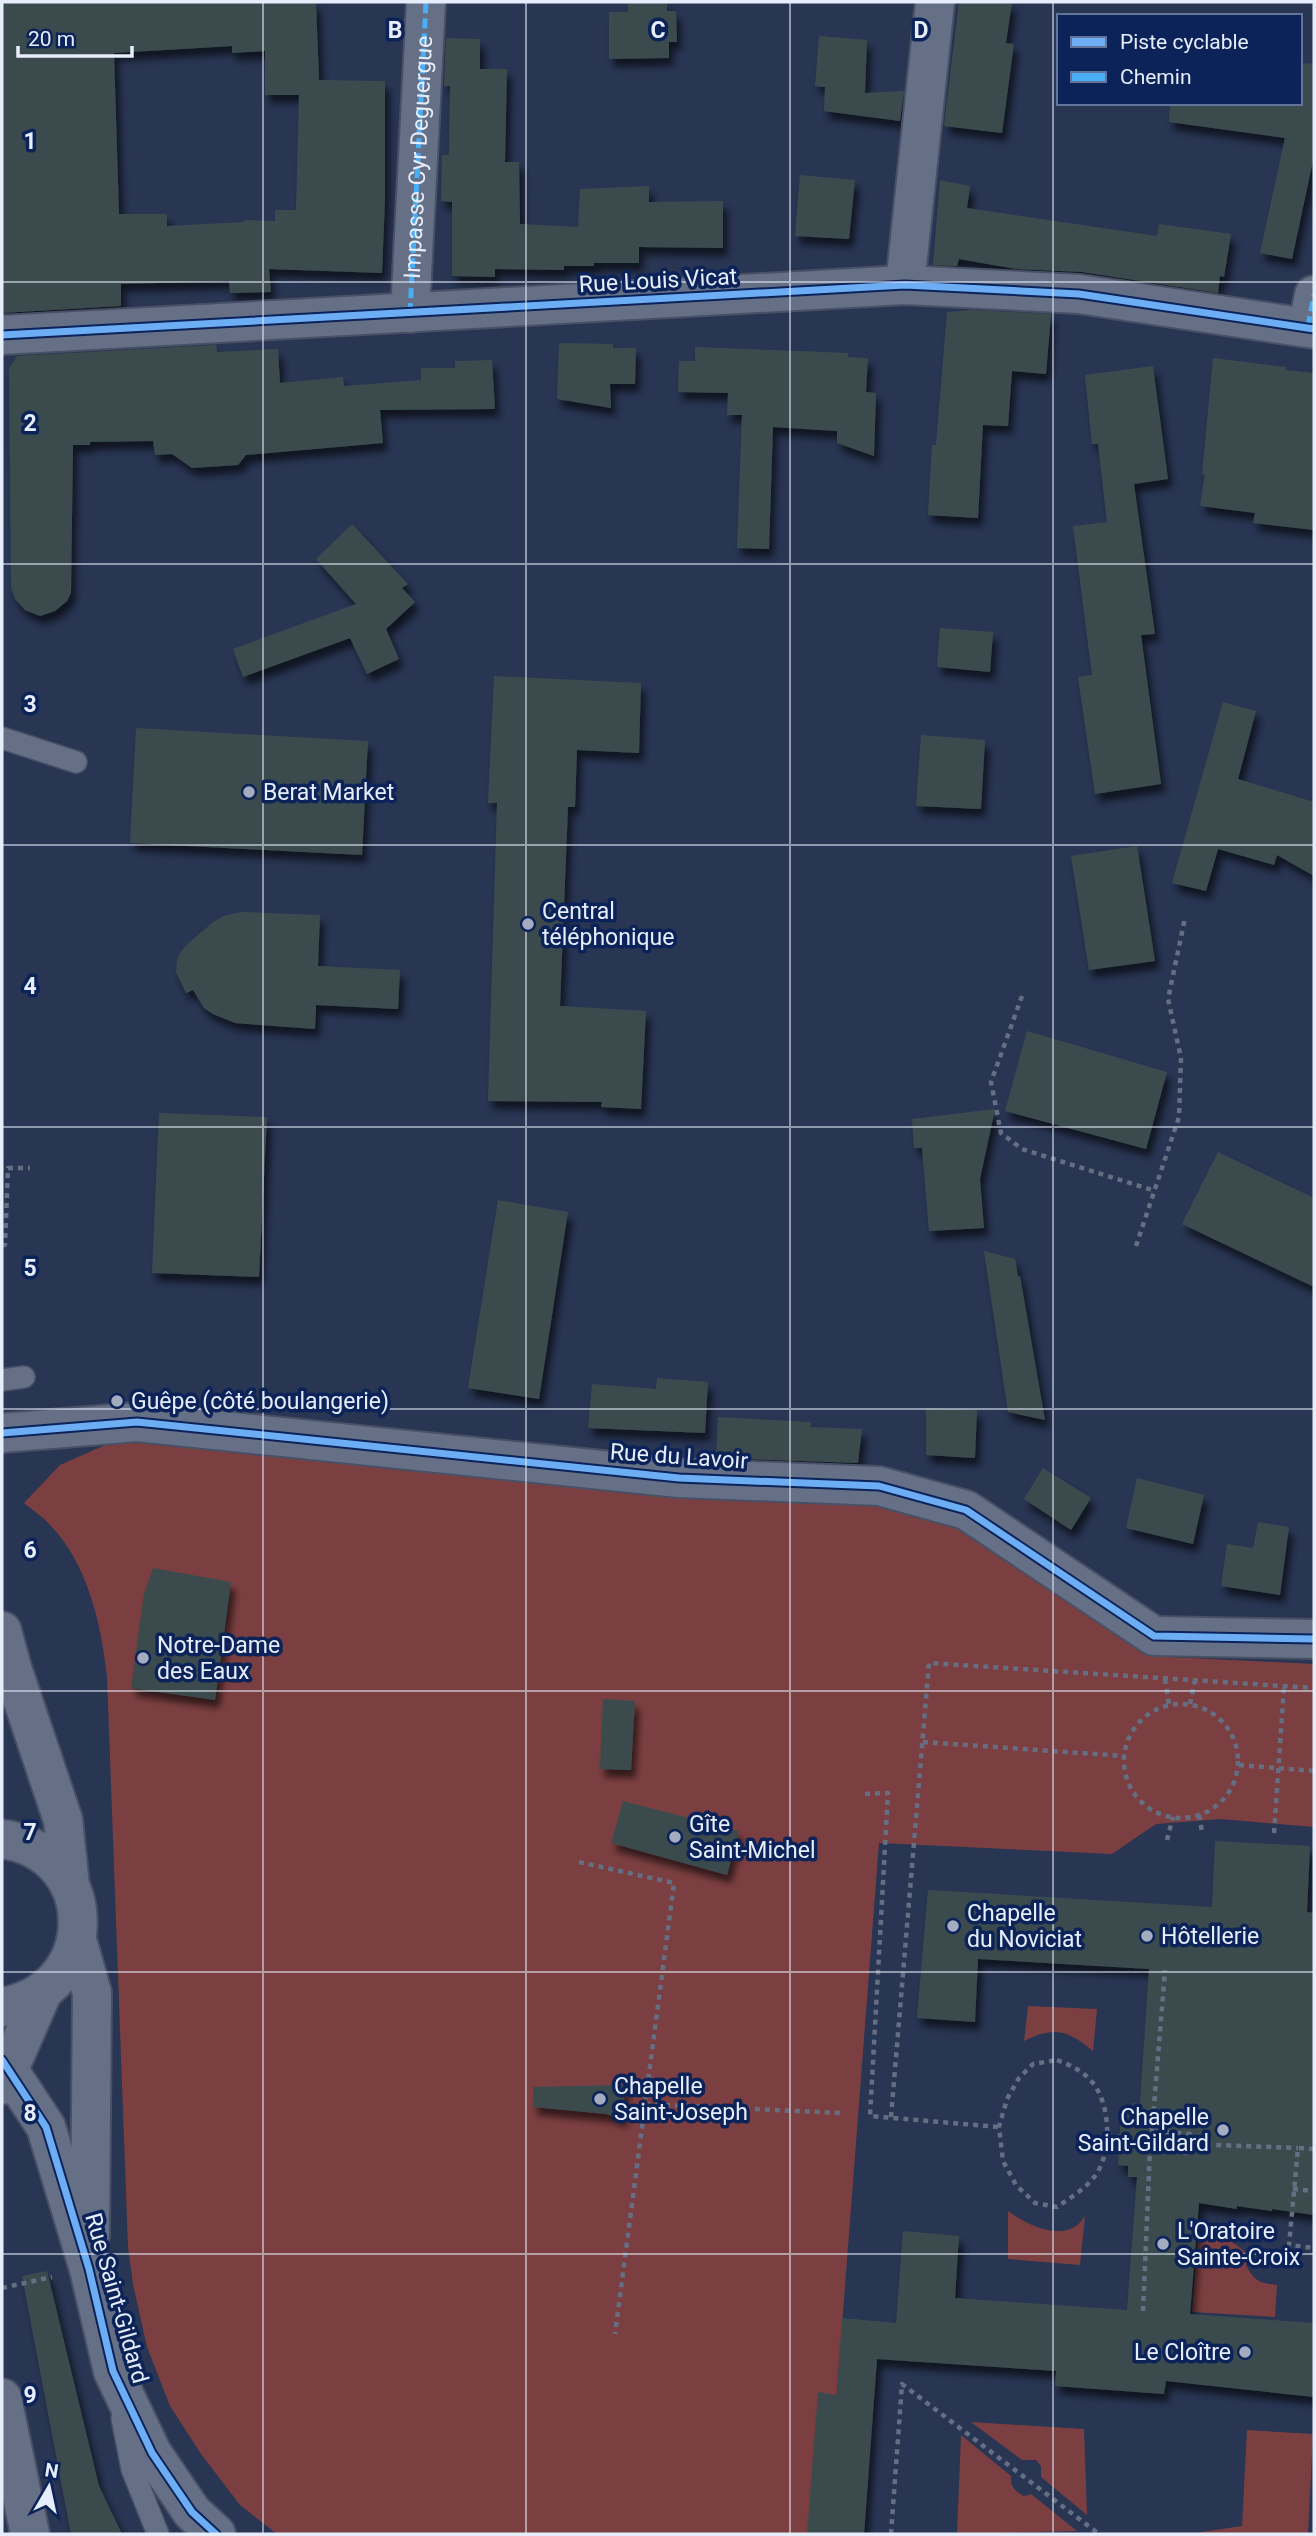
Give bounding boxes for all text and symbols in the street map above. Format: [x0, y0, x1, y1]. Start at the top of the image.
scale bar [18, 14, 131, 58]
legend [1057, 14, 1302, 105]
text: B [388, 17, 402, 44]
text: C [650, 17, 666, 44]
text: D [914, 17, 928, 44]
text: 20 m [28, 27, 75, 51]
text: Piste cyclable [1120, 30, 1249, 54]
street label: Impasse Cyr Deguergue [399, 35, 438, 279]
text: Chemin [1120, 65, 1192, 89]
text: 1 [23, 128, 37, 155]
street label: Rue Louis Vicat [578, 263, 738, 298]
text: 2 [23, 410, 37, 437]
text: 3 [23, 691, 37, 718]
place label: Berat Market [263, 779, 394, 806]
marker: Berat Market [241, 784, 257, 800]
place label: Central téléphonique [542, 898, 674, 951]
marker: Central téléphonique [520, 916, 536, 932]
text: 4 [23, 973, 37, 1000]
text: 5 [23, 1255, 37, 1282]
place label: Guêpe (côté boulangerie) [131, 1388, 389, 1415]
marker: Guêpe (côté boulangerie) [109, 1393, 125, 1409]
street label: Rue du Lavoir [609, 1438, 749, 1475]
text: 6 [23, 1537, 37, 1564]
place label: Notre-Dame des Eaux [157, 1632, 280, 1685]
marker: Notre-Dame des Eaux [135, 1650, 151, 1666]
place label: Gîte Saint-Michel [689, 1811, 816, 1864]
text: 7 [23, 1819, 37, 1846]
marker: Gîte Saint-Michel [667, 1829, 683, 1845]
place label: Chapelle du Noviciat [967, 1900, 1082, 1953]
marker: Chapelle du Noviciat [945, 1918, 961, 1934]
place label: Hôtellerie [1161, 1923, 1259, 1950]
marker: Hôtellerie [1139, 1928, 1155, 1944]
place label: Chapelle Saint-Joseph [614, 2073, 748, 2126]
marker: Chapelle Saint-Joseph [592, 2091, 608, 2107]
text: 8 [23, 2100, 37, 2127]
place label: Chapelle Saint-Gildard [1078, 2104, 1209, 2157]
marker: Chapelle Saint-Gildard [1215, 2122, 1231, 2138]
street label: Rue Saint-Gildard [79, 2210, 154, 2386]
place label: L'Oratoire Sainte-Croix [1177, 2218, 1300, 2271]
marker: L'Oratoire Sainte-Croix [1155, 2236, 1171, 2252]
place label: Le Cloître [1134, 2339, 1231, 2366]
marker: Le Cloître [1237, 2344, 1253, 2360]
text: 9 [23, 2382, 37, 2409]
north arrow [14, 2452, 84, 2522]
text: N [43, 2458, 60, 2483]

